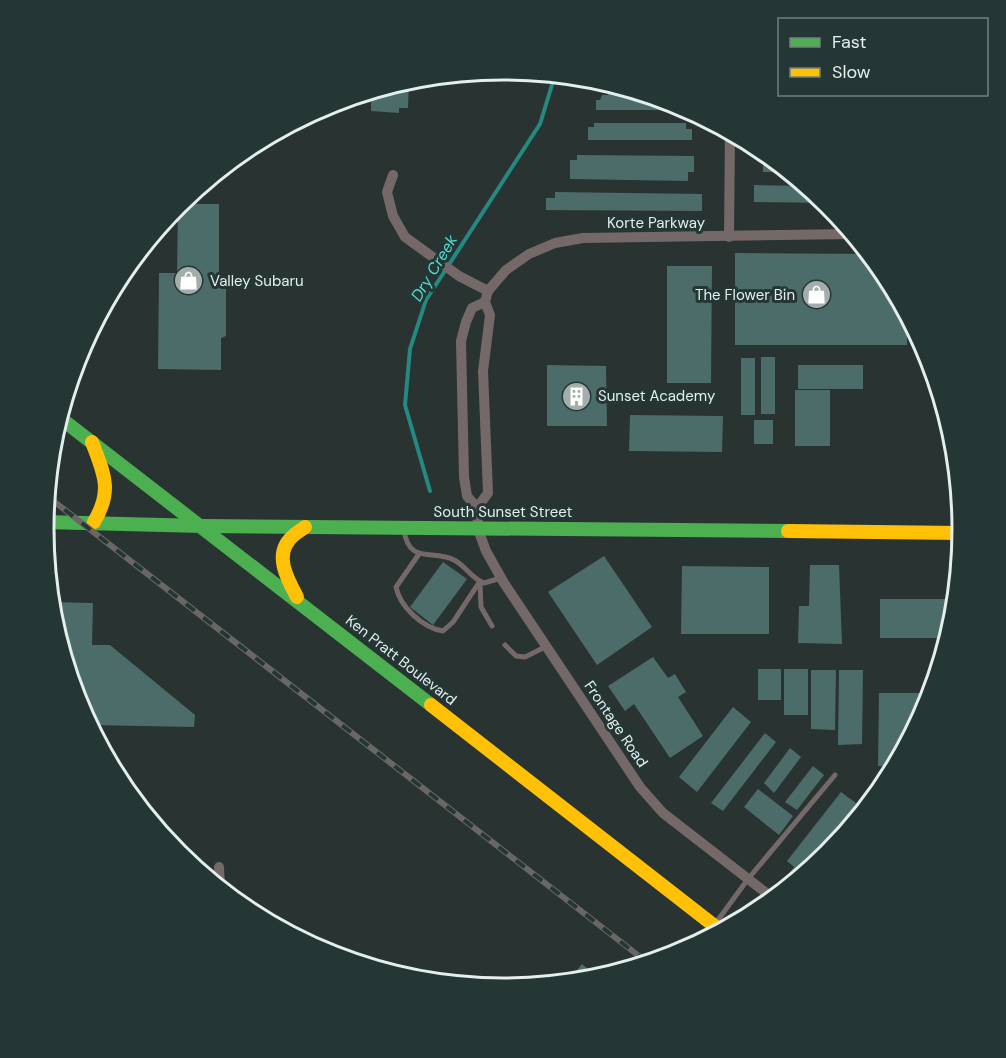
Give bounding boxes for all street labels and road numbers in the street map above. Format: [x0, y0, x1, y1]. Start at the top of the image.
street label: Korte Parkway [607, 213, 706, 233]
street label: South Sunset Street [434, 502, 572, 522]
street label: Ken Pratt Boulevard [341, 610, 461, 710]
street label: Frontage Road [580, 677, 652, 771]

